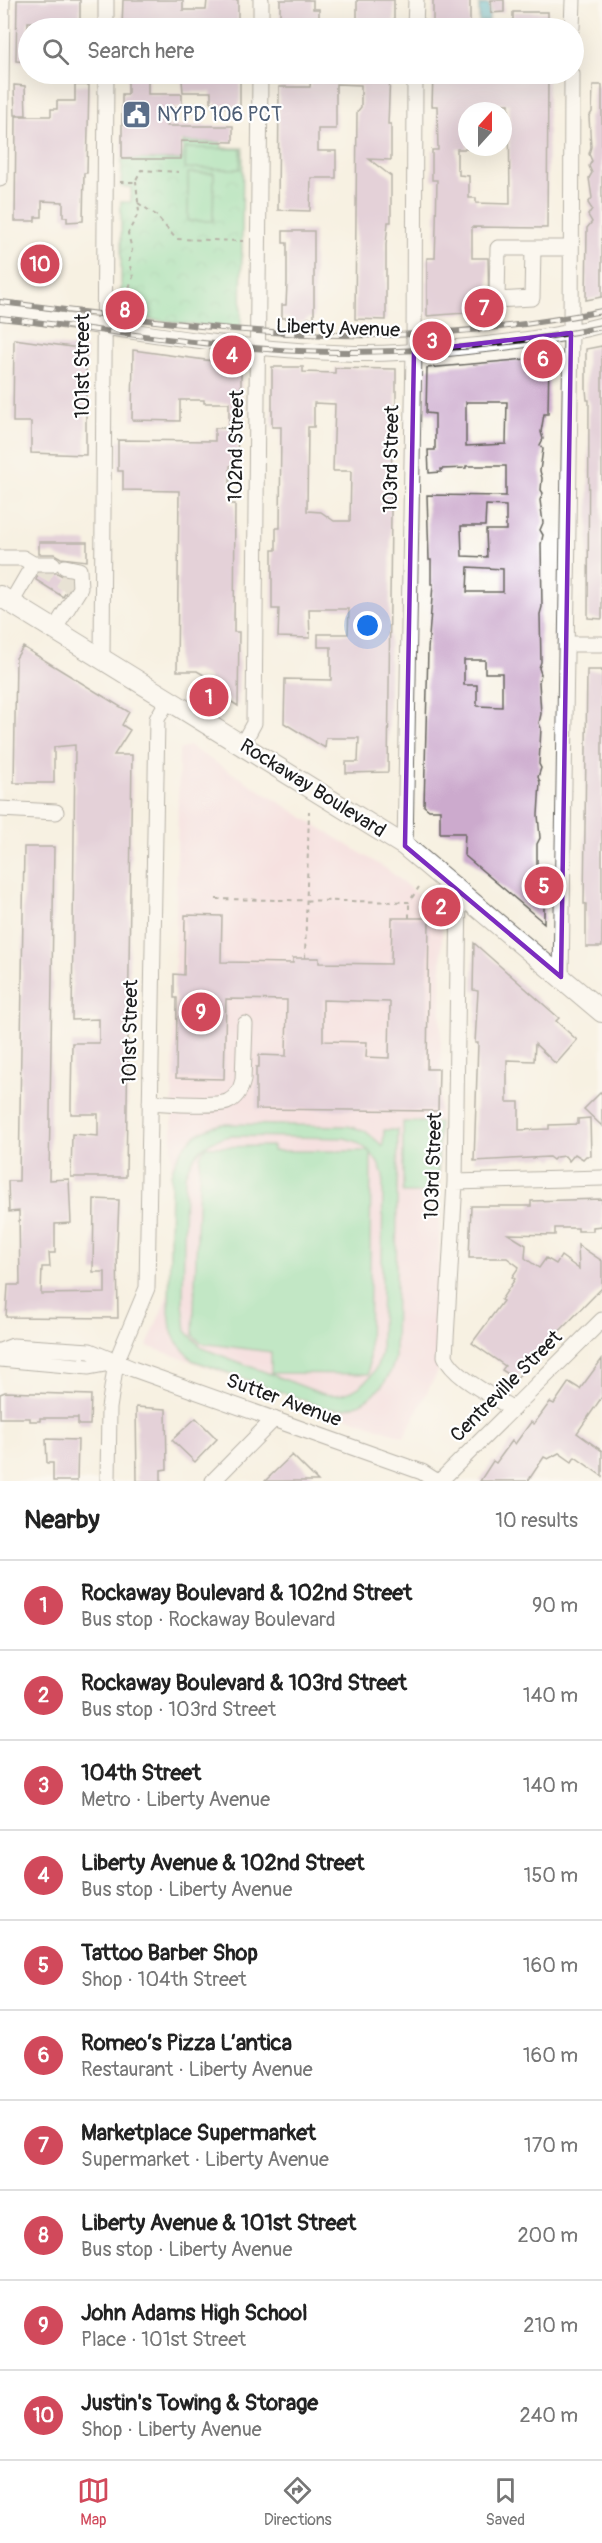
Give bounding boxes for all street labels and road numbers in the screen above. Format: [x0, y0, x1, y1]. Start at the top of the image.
street label: 101st Street [70, 313, 95, 418]
street label: Liberty Avenue [276, 313, 401, 343]
street label: 102nd Street [223, 389, 249, 502]
street label: 103rd Street [378, 404, 404, 513]
street label: Rockaway Boulevard [235, 733, 391, 843]
street label: 101st Street [117, 978, 143, 1085]
street label: 103rd Street [419, 1111, 447, 1220]
street label: Centreville Street [445, 1324, 568, 1447]
street label: Sutter Avenue [223, 1368, 345, 1432]

